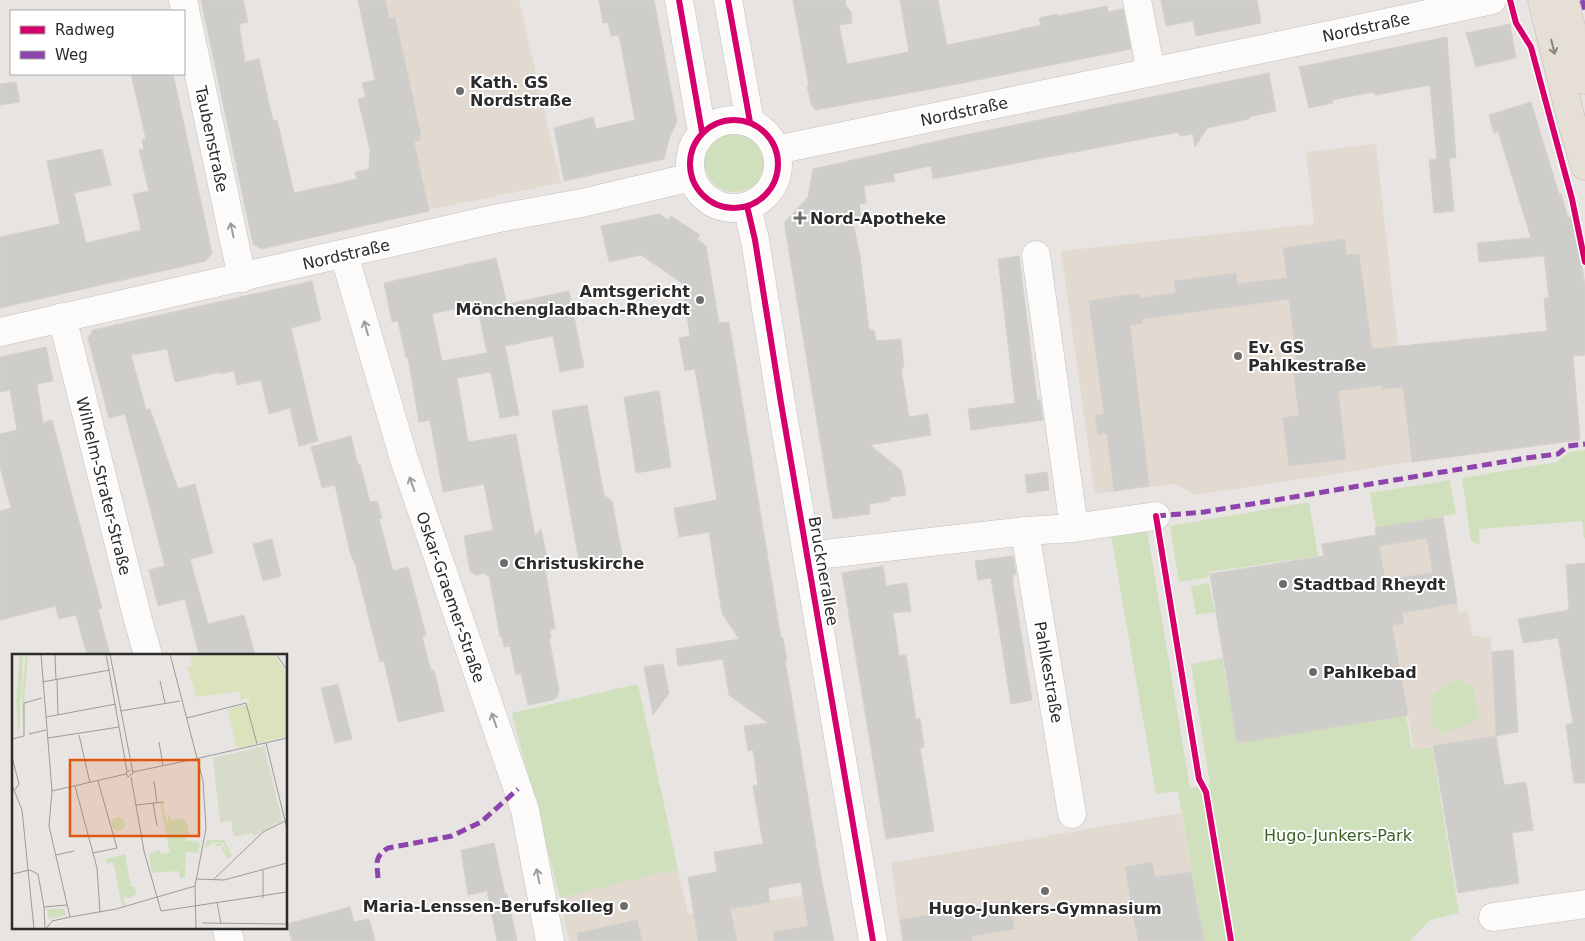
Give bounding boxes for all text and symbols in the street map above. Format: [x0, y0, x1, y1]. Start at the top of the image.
street label: Nordstraße [1321, 9, 1412, 46]
legend [10, 10, 185, 75]
text: Radweg [55, 21, 115, 39]
one-way arrow [1549, 39, 1559, 55]
text: Weg [55, 46, 88, 64]
place label: Kath. GS Nordstraße [470, 73, 572, 110]
street label: Taubenstraße [191, 83, 232, 194]
marker: Kath. GS Nordstraße [454, 85, 466, 97]
street label: Nordstraße [919, 93, 1010, 130]
place label: Nord-Apotheke [810, 209, 946, 228]
marker: Nord-Apotheke [794, 212, 806, 224]
one-way arrow [226, 223, 236, 239]
street label: Nordstraße [301, 235, 392, 274]
place label: Amtsgericht Mönchengladbach-Rheydt [456, 282, 690, 319]
marker: Amtsgericht Mönchengladbach-Rheydt [694, 294, 706, 306]
one-way arrow [360, 320, 370, 336]
place label: Ev. GS Pahlkestraße [1248, 338, 1366, 375]
marker: Ev. GS Pahlkestraße [1232, 350, 1244, 362]
street label: Wilhelm-Strater-Straße [72, 395, 135, 577]
one-way arrow [407, 476, 416, 492]
street label: Oskar-Graemer-Straße [412, 509, 489, 685]
street label: Brucknerallee [805, 515, 842, 627]
place label: Christuskirche [514, 554, 644, 573]
marker: Christuskirche [498, 557, 510, 569]
place label: Stadtbad Rheydt [1293, 575, 1446, 594]
marker: Stadtbad Rheydt [1277, 578, 1289, 590]
street label: Pahlkestraße [1030, 620, 1067, 724]
inset map [12, 654, 288, 928]
place label: Pahlkebad [1323, 663, 1417, 682]
marker: Pahlkebad [1307, 666, 1319, 678]
one-way arrow [489, 713, 498, 728]
park label: Hugo-Junkers-Park [1264, 826, 1413, 845]
one-way arrow [532, 868, 542, 884]
marker: Hugo-Junkers-Gymnasium [1039, 885, 1051, 897]
place label: Maria-Lenssen-Berufskolleg [363, 897, 614, 916]
place label: Hugo-Junkers-Gymnasium [928, 899, 1162, 918]
marker: Maria-Lenssen-Berufskolleg [618, 900, 630, 912]

